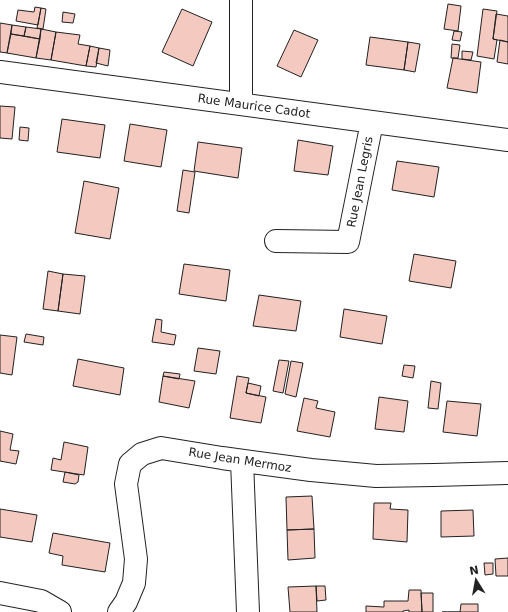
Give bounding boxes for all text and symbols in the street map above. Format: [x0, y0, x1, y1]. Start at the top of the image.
street label: Rue Maurice Cadot [197, 91, 311, 121]
street label: Rue Jean Legris [344, 135, 376, 229]
street label: Rue Jean Mermoz [187, 445, 293, 475]
north arrow [456, 560, 496, 600]
text: N [468, 563, 480, 578]

